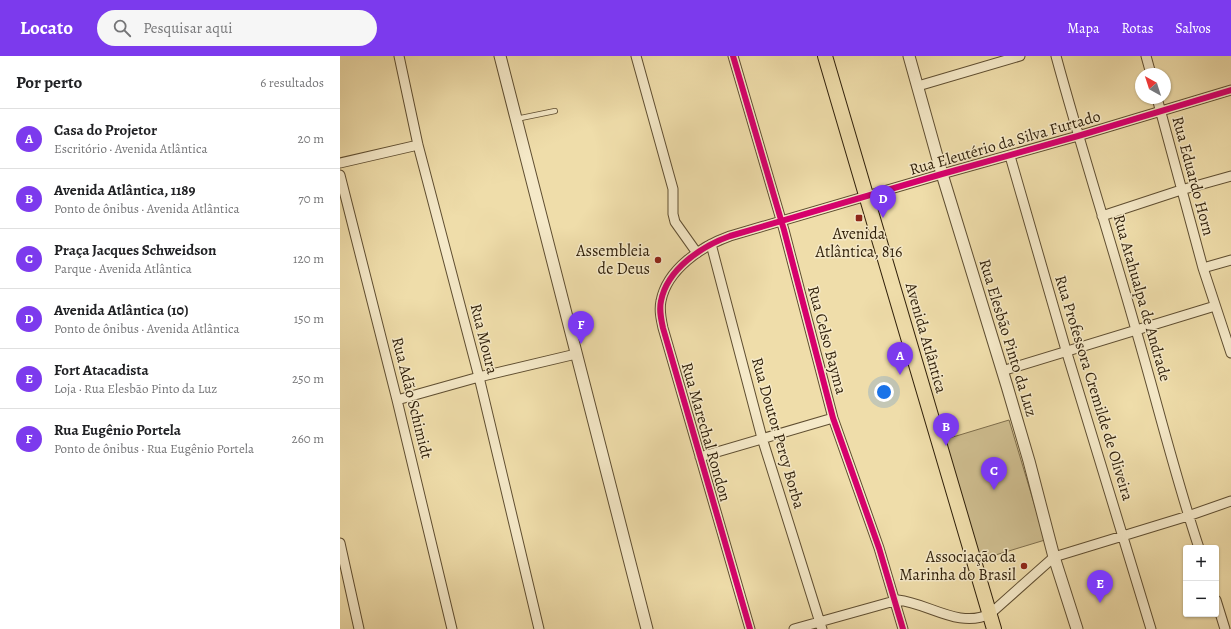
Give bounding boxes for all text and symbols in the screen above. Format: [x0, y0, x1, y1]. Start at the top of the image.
search box [97, 10, 377, 46]
text: Locato [20, 15, 73, 41]
icon: search [111, 17, 133, 39]
text: Pesquisar aqui [143, 18, 232, 38]
text: Mapa [1067, 19, 1099, 38]
text: Rotas [1121, 19, 1153, 38]
text: Salvos [1175, 19, 1211, 38]
north arrow [1135, 68, 1171, 104]
text: Por perto [16, 71, 82, 94]
text: 6 resultados [260, 74, 324, 91]
street label: Rua Eleutério da Silva Furtado [907, 105, 1103, 181]
street label: Rua Eduardo Horn [1167, 114, 1220, 238]
text: Casa do Projetor [54, 120, 157, 140]
text: A [25, 130, 33, 147]
text: 20 m [298, 130, 324, 147]
text: Escritório · Avenida Atlântica [54, 140, 207, 157]
text: Avenida Atlântica, 1189 [54, 180, 196, 200]
pin: D [870, 185, 896, 218]
text: B [25, 190, 33, 207]
text: 70 m [298, 190, 324, 207]
text: Ponto de ônibus · Avenida Atlântica [54, 200, 240, 217]
street label: Rua Atahualpa de Andrade [1108, 212, 1176, 384]
marker: Avenida Atlântica, 816 [854, 213, 864, 223]
place label: Avenida Atlântica, 816 [815, 223, 902, 263]
text: Praça Jacques Schweidson [54, 240, 217, 260]
place label: Assembleia de Deus [575, 240, 651, 280]
text: C [25, 250, 33, 267]
text: 120 m [293, 250, 324, 267]
marker: Assembleia de Deus [653, 255, 663, 265]
street label: Rua Elesbão Pinto da Luz [974, 256, 1042, 420]
text: Parque · Avenida Atlântica [54, 260, 192, 277]
street label: Rua Professora Cremilde de Oliveira [1049, 273, 1139, 504]
street label: Avenida Atlântica [901, 280, 951, 396]
street label: Rua Celso Bayma [802, 283, 852, 397]
text: Avenida Atlântica (10) [54, 300, 189, 320]
street label: Rua Moura [465, 301, 503, 377]
text: D [24, 310, 34, 327]
text: 150 m [294, 310, 324, 327]
pin: F [568, 311, 594, 344]
text: Ponto de ônibus · Avenida Atlântica [54, 320, 240, 337]
street label: Rua Adão Schimidt [386, 335, 438, 461]
pin: A [887, 342, 913, 375]
street label: Rua Doutor Percy Borba [746, 355, 810, 512]
text: Fort Atacadista [54, 360, 149, 380]
street label: Rua Marechal Rondon [676, 360, 736, 504]
text: E [25, 370, 33, 387]
text: 250 m [292, 370, 324, 387]
text: Loja · Rua Elesbão Pinto da Luz [54, 380, 217, 397]
your location [874, 382, 894, 402]
pin: B [933, 413, 959, 446]
text: Rua Eugênio Portela [54, 420, 181, 440]
text: F [26, 430, 32, 447]
text: 260 m [291, 430, 324, 447]
text: Ponto de ônibus · Rua Eugênio Portela [54, 440, 254, 457]
pin: C [981, 457, 1007, 490]
map controls [1183, 545, 1219, 617]
button: + [1183, 545, 1219, 581]
place label: Associação da Marinha do Brasil [899, 546, 1017, 586]
marker: Associação da Marinha do Brasil [1019, 561, 1029, 571]
pin: E [1087, 570, 1113, 603]
button: − [1183, 581, 1219, 617]

